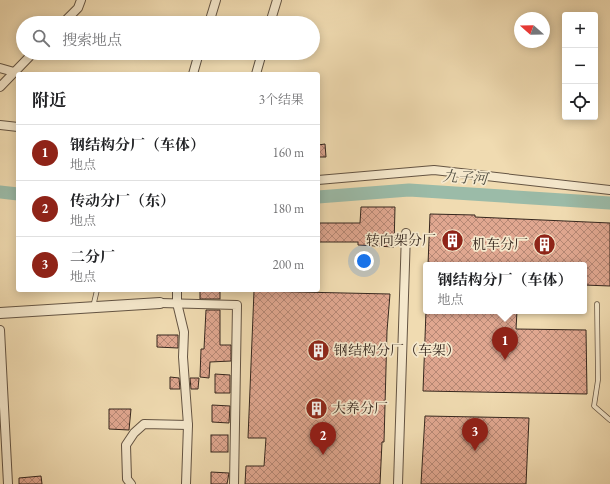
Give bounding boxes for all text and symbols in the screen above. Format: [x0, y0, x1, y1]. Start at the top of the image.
north arrow [514, 12, 550, 48]
map controls [562, 12, 598, 120]
button: + [562, 12, 598, 48]
search box [16, 16, 320, 60]
icon: search [30, 27, 52, 49]
text: 搜索地点 [62, 30, 122, 49]
button: − [562, 48, 598, 84]
button: locate [562, 84, 598, 120]
text: 附近 [32, 89, 66, 111]
text: 3个结果 [259, 91, 304, 108]
text: 钢结构分厂（车体） [70, 135, 205, 154]
text: 1 [42, 144, 48, 161]
text: 160 m [273, 144, 304, 161]
text: 地点 [70, 156, 96, 173]
water label: 九子河 [442, 166, 491, 188]
text: 传动分厂（东） [70, 191, 175, 210]
text: 2 [42, 200, 48, 217]
text: 180 m [273, 200, 304, 217]
text: 地点 [70, 212, 96, 229]
building icon: 转向架分厂 [439, 227, 465, 253]
place label: 转向架分厂 [366, 231, 436, 249]
building icon: 机车分厂 [531, 231, 557, 257]
place label: 机车分厂 [472, 235, 528, 253]
text: 二分厂 [70, 247, 115, 266]
your location [354, 251, 374, 271]
text: 3 [42, 256, 48, 273]
text: 200 m [273, 256, 304, 273]
popup [423, 262, 587, 314]
text: 地点 [70, 268, 96, 285]
text: 钢结构分厂（车体） [437, 270, 573, 289]
text: 地点 [437, 291, 464, 308]
pin: 1 [492, 327, 518, 360]
building icon: 钢结构分厂（车架） [306, 337, 332, 363]
place label: 钢结构分厂（车架） [334, 341, 460, 359]
building icon: 大养分厂 [304, 395, 330, 421]
place label: 大养分厂 [332, 399, 388, 417]
pin: 3 [462, 418, 488, 451]
pin: 2 [310, 422, 336, 455]

